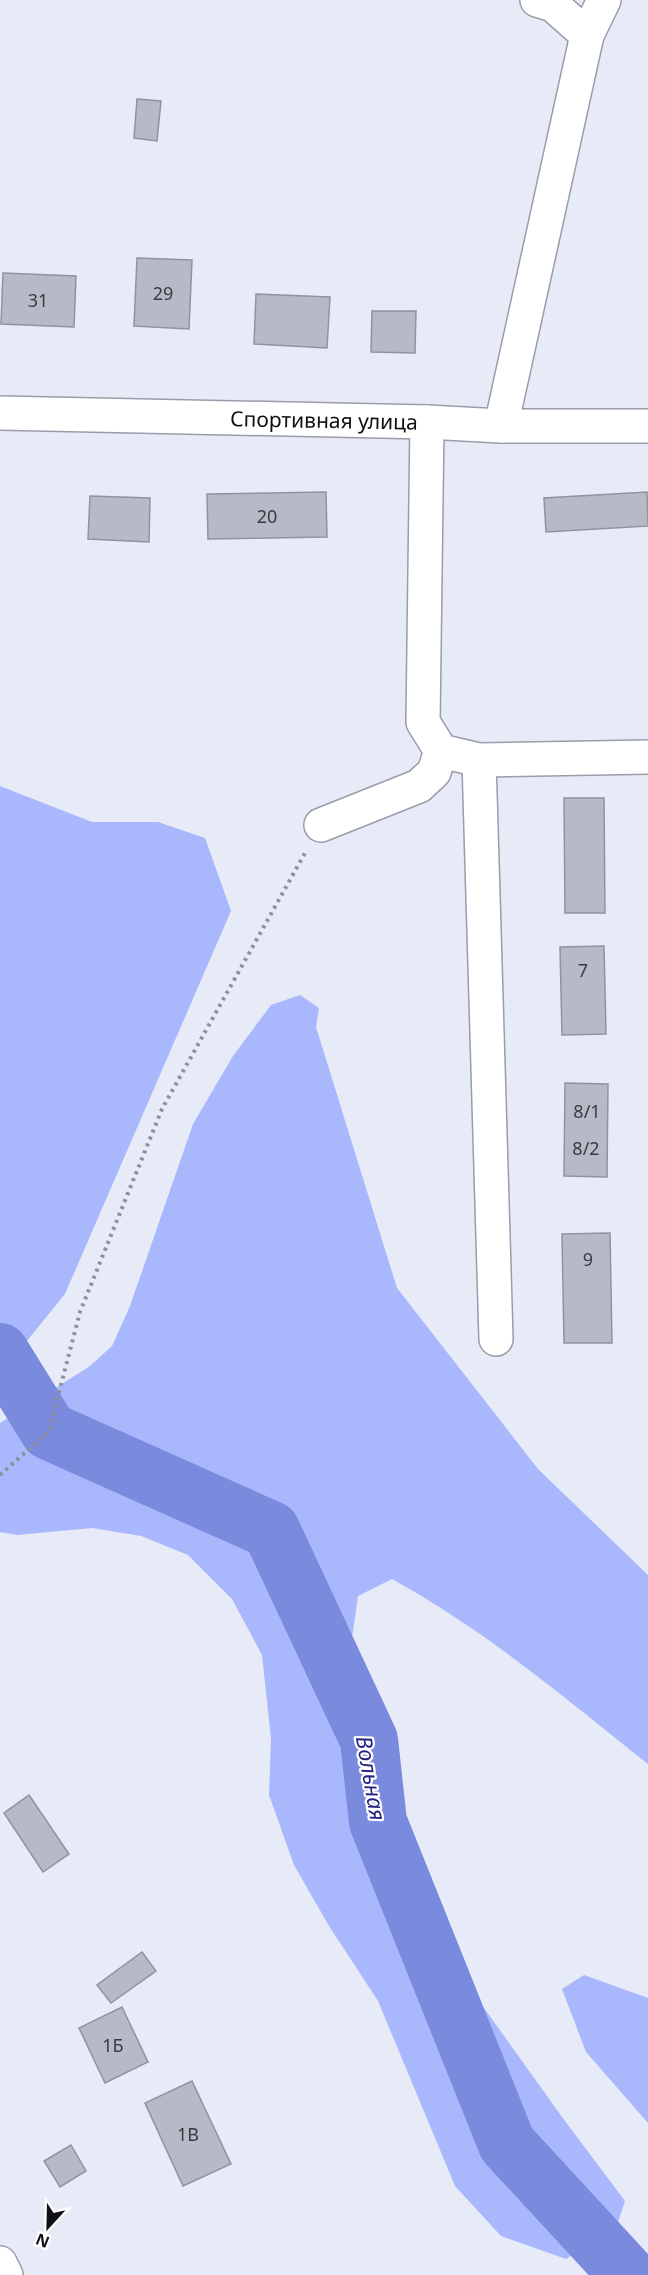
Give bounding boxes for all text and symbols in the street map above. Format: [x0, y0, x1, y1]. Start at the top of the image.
house number: 29 [153, 281, 173, 305]
house number: 31 [28, 288, 48, 312]
street label: Спортивная улица [230, 404, 418, 436]
house number: 20 [257, 504, 277, 528]
house number: 7 [578, 958, 588, 982]
house number: 8/1 [573, 1099, 601, 1123]
house number: 8/2 [572, 1136, 600, 1160]
house number: 9 [583, 1247, 593, 1271]
water label: Вольная [350, 1733, 394, 1823]
house number: 1Б [102, 2033, 124, 2057]
house number: 1В [177, 2122, 199, 2146]
north arrow [18, 2197, 78, 2257]
text: N [32, 2228, 53, 2254]

